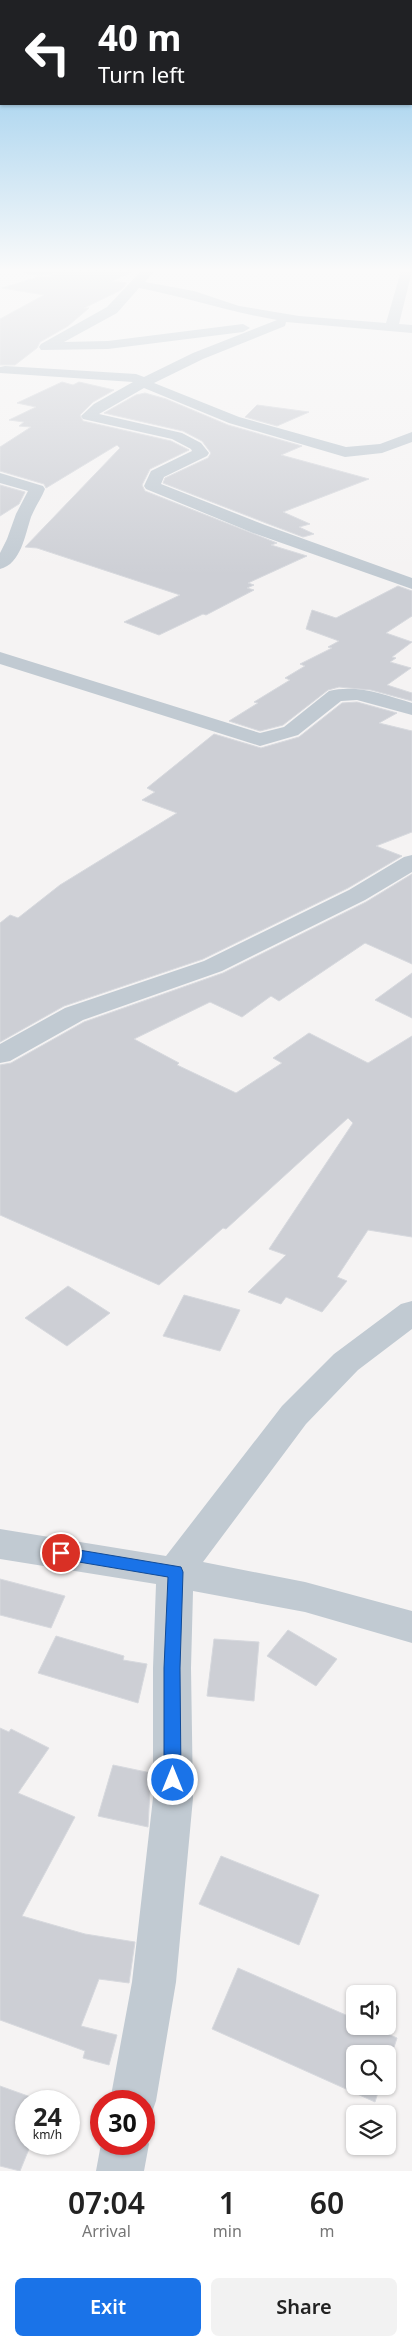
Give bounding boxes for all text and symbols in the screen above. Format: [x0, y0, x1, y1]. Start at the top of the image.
text: 40 m [98, 14, 181, 61]
icon: left [15, 20, 80, 85]
text: Turn left [98, 59, 185, 89]
pin [40, 1532, 82, 1574]
icon: arrive [47, 1539, 75, 1567]
position arrow [146, 1753, 198, 1805]
map controls [346, 1985, 396, 2155]
button: sound [346, 1985, 396, 2035]
button: search [346, 2045, 396, 2095]
speed limit sign: 30 [90, 2090, 155, 2155]
text: 24 [33, 2099, 62, 2133]
button: layers [346, 2105, 396, 2155]
text: km/h [33, 2126, 62, 2143]
text: 07:04 [68, 2182, 145, 2223]
text: 1 [219, 2182, 236, 2223]
text: 60 [310, 2182, 344, 2223]
text: Arrival [82, 2220, 131, 2242]
text: min [213, 2220, 242, 2242]
text: m [319, 2220, 334, 2242]
button: Exit [15, 2278, 201, 2336]
button: Share [211, 2278, 397, 2336]

